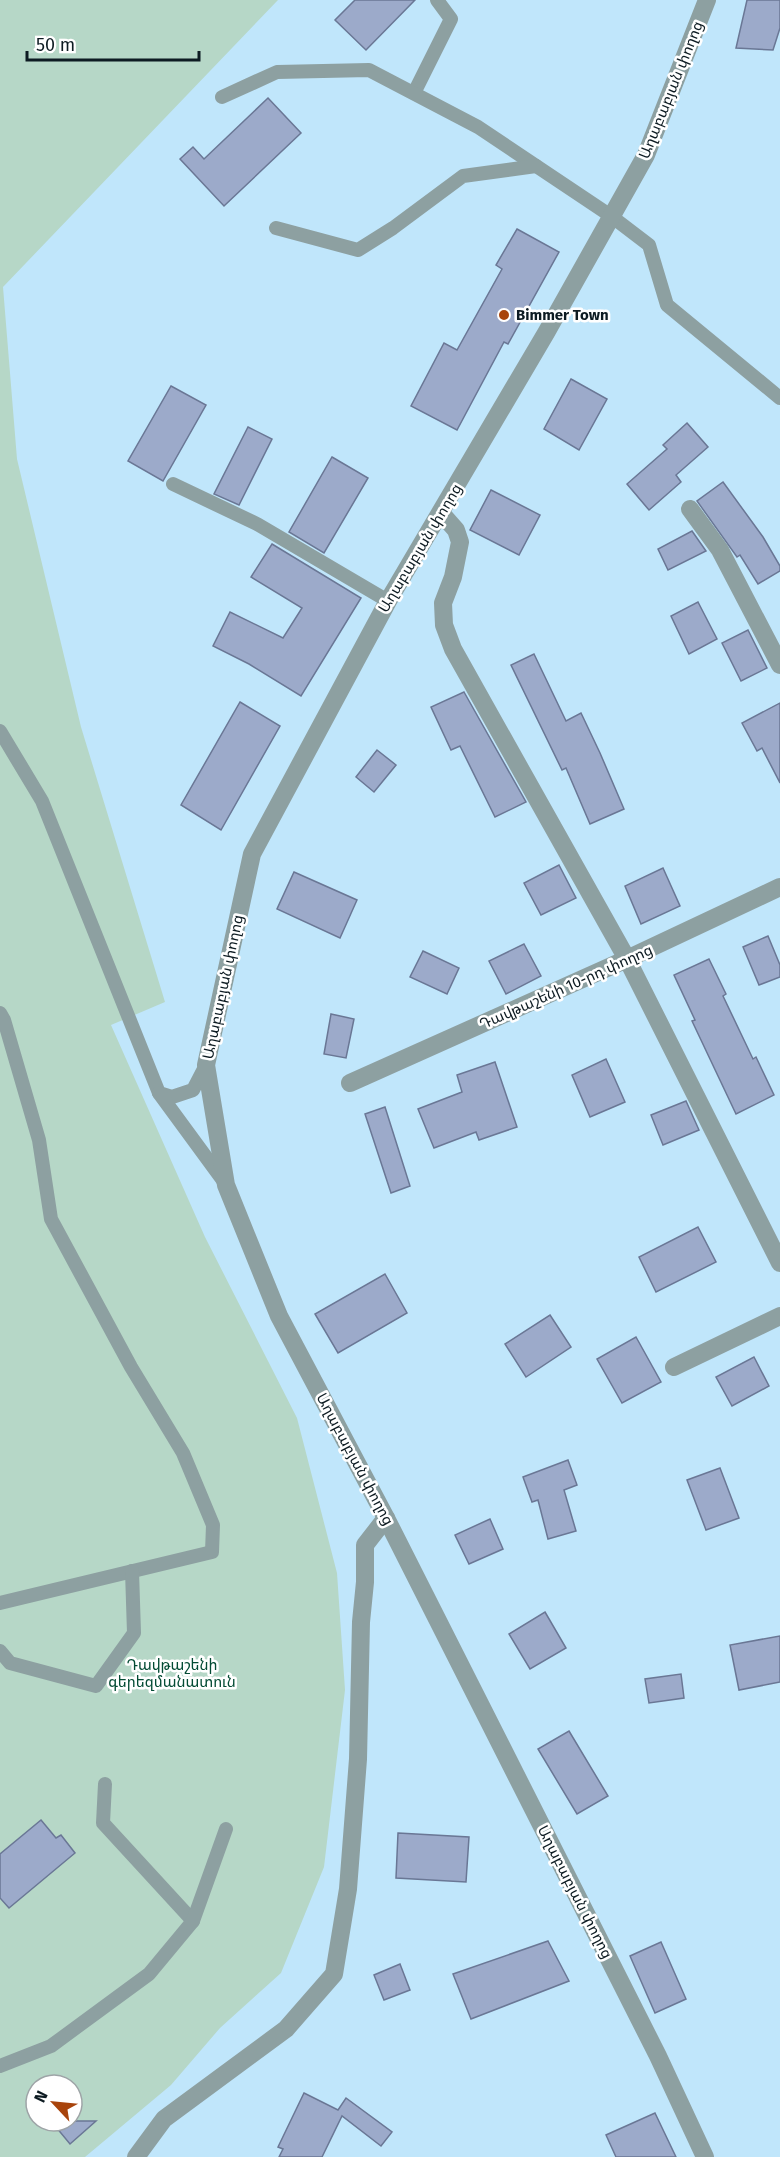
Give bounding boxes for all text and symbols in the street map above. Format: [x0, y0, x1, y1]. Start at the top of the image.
street label: Աղաբաբյան փողոց [635, 18, 707, 162]
scale bar [27, 24, 200, 62]
text: 50 m [36, 34, 75, 56]
place label: Bimmer Town [516, 306, 609, 324]
marker: Bimmer Town [497, 308, 511, 322]
street label: Աղաբաբյան փողոց [374, 480, 466, 616]
street label: Աղաբաբյան փողոց [199, 913, 247, 1061]
street label: Դավթաշենի 10-րդ փողոց [477, 941, 655, 1033]
street label: Աղաբաբյան փողոց [313, 1390, 397, 1528]
park label: Դավթաշենի գերեզմանատուն [108, 1656, 236, 1691]
street label: Աղաբաբյան փողոց [534, 1822, 616, 1962]
north arrow [24, 2073, 84, 2133]
text: N [30, 2088, 52, 2106]

